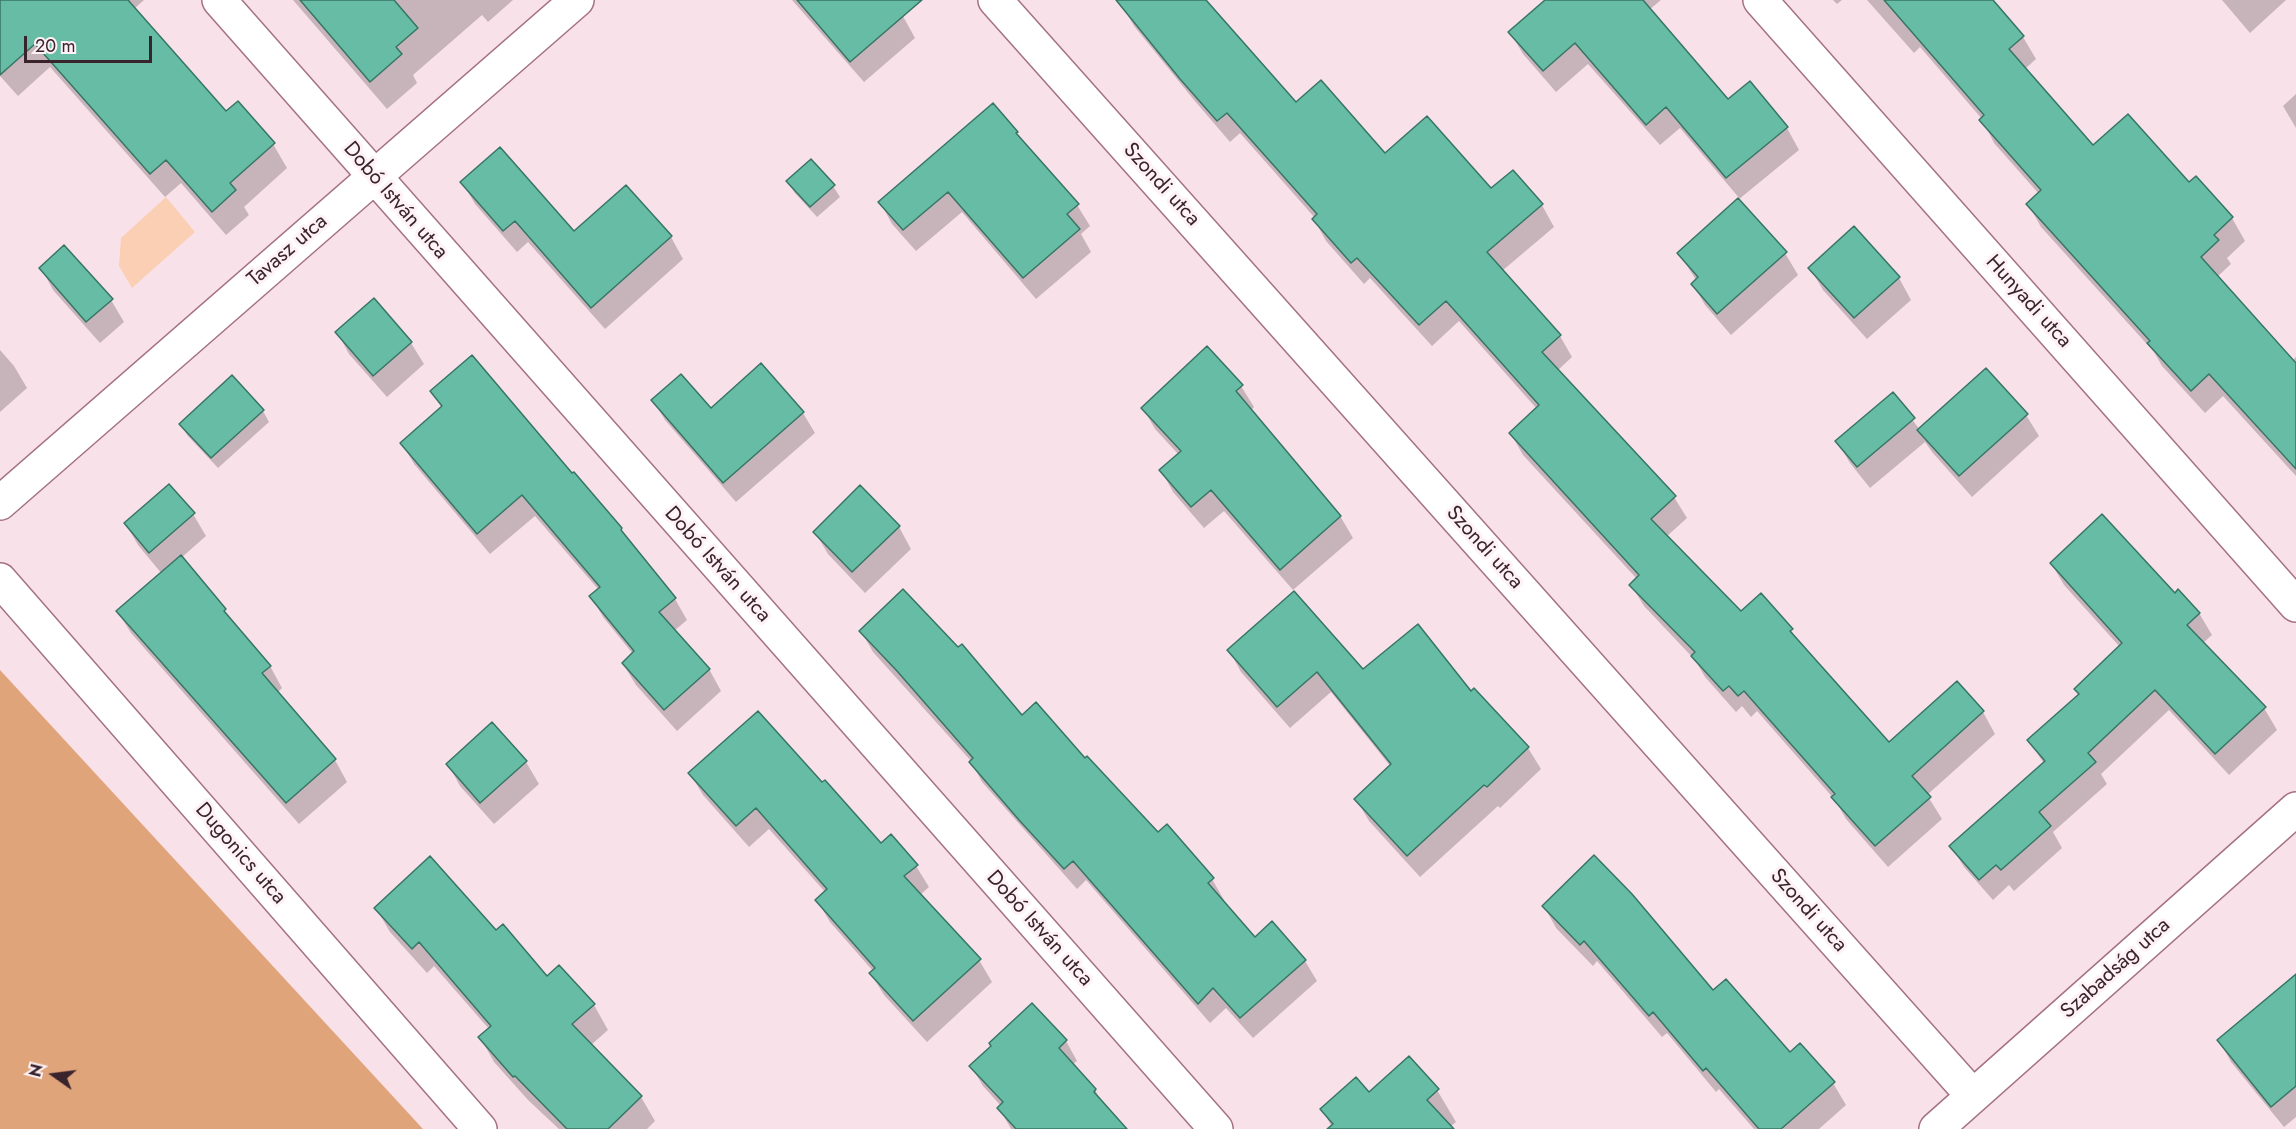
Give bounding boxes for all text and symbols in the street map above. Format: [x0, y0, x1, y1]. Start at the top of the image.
scale bar [27, 24, 154, 62]
text: 20 m [35, 33, 75, 59]
street label: Dobó István utca [337, 137, 453, 265]
street label: Szondi utca [1117, 138, 1205, 232]
street label: Tavasz utca [243, 209, 333, 293]
street label: Hunyadi utca [1980, 250, 2076, 354]
street label: Szondi utca [1440, 501, 1528, 595]
street label: Dobó István utca [658, 502, 776, 628]
street label: Dugonics utca [189, 798, 291, 910]
street label: Szondi utca [1764, 864, 1852, 958]
street label: Dobó István utca [980, 866, 1098, 992]
street label: Szabadság utca [2056, 913, 2176, 1025]
north arrow [24, 1045, 84, 1105]
text: N [23, 1062, 49, 1079]

